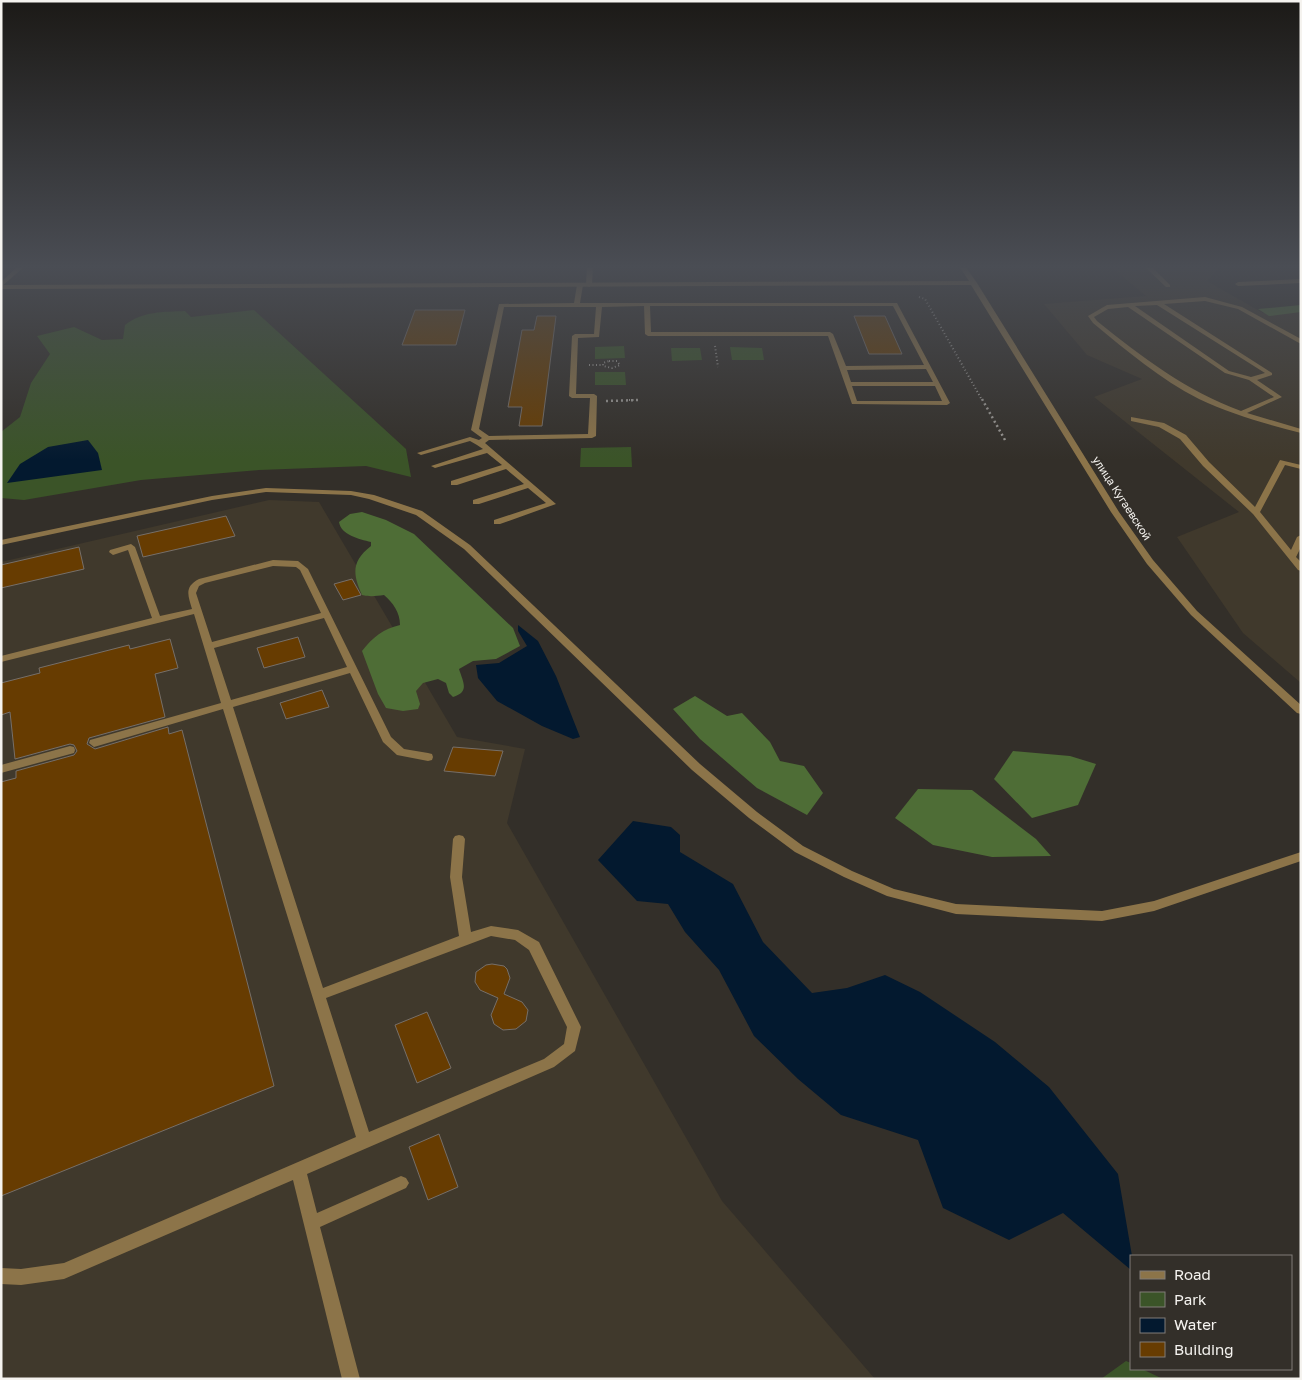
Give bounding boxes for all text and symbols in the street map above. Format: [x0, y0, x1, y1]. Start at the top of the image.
street label: улица Кугаевской [1090, 453, 1154, 542]
legend [1130, 1255, 1292, 1370]
text: Road [1174, 1265, 1211, 1283]
text: Park [1174, 1290, 1207, 1308]
text: Water [1174, 1315, 1217, 1333]
text: Building [1174, 1340, 1234, 1358]

